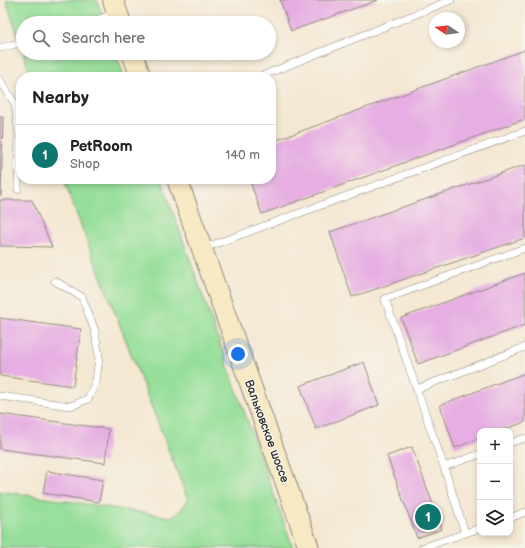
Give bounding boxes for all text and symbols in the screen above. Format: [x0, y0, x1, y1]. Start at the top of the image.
north arrow [429, 12, 465, 48]
search box [16, 16, 276, 60]
icon: search [30, 27, 52, 49]
text: Search here [62, 29, 145, 48]
text: Nearby [32, 88, 89, 108]
text: PetRoom [70, 137, 133, 156]
text: 1 [42, 147, 48, 163]
text: 140 m [225, 147, 260, 163]
text: Shop [70, 156, 100, 172]
your location [228, 344, 248, 364]
street label: Вальковское шоссе [241, 378, 292, 485]
map controls [477, 428, 513, 536]
button: + [477, 428, 513, 464]
button: − [477, 464, 513, 500]
button: layers [477, 500, 513, 536]
pin: 1 [415, 502, 441, 532]

